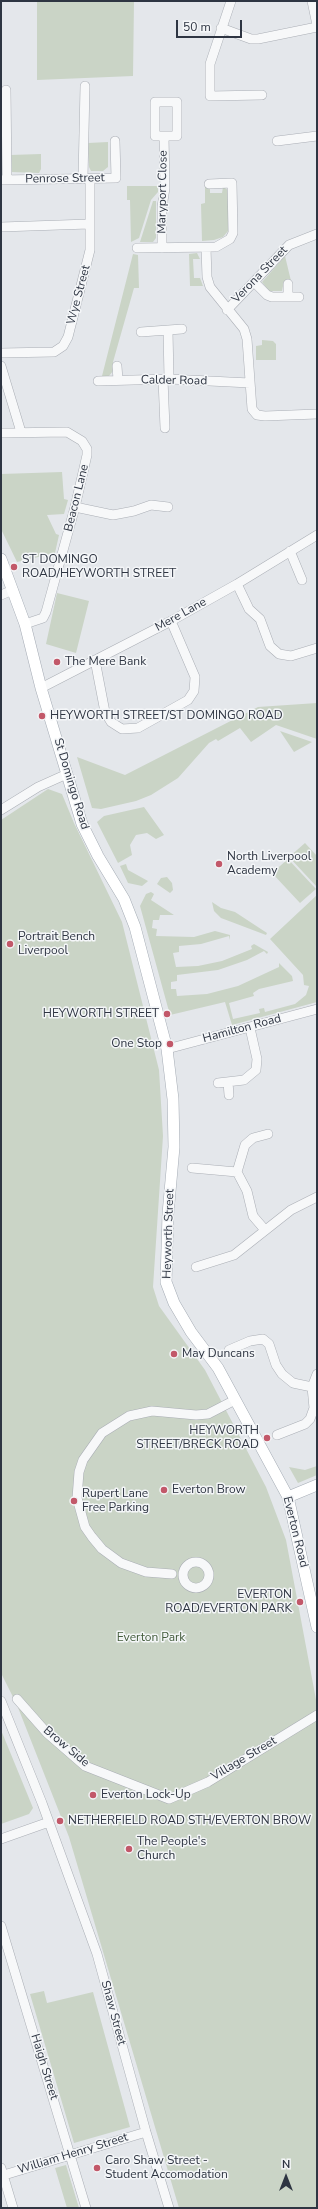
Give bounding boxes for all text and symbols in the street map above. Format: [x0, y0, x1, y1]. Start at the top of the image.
scale bar [178, 12, 244, 38]
text: 50 m [183, 19, 211, 35]
street label: Maryport Close [155, 150, 171, 234]
street label: Penrose Street [25, 171, 105, 187]
street label: Verona Street [229, 243, 291, 307]
street label: Wye Street [64, 264, 94, 326]
street label: Calder Road [141, 373, 207, 389]
street label: Beacon Lane [62, 463, 92, 533]
place label: ST DOMINGO ROAD/HEYWORTH STREET [22, 553, 176, 581]
marker: ST DOMINGO ROAD/HEYWORTH STREET [9, 562, 19, 572]
street label: Mere Lane [153, 595, 209, 635]
place label: The Mere Bank [65, 655, 146, 669]
marker: The Mere Bank [52, 657, 62, 667]
place label: HEYWORTH STREET/ST DOMINGO ROAD [50, 709, 283, 723]
marker: HEYWORTH STREET/ST DOMINGO ROAD [37, 711, 47, 721]
street label: St Domingo Road [50, 737, 92, 831]
place label: North Liverpool Academy [227, 850, 311, 878]
marker: North Liverpool Academy [214, 859, 224, 869]
place label: Portrait Bench Liverpool [18, 930, 95, 958]
marker: Portrait Bench Liverpool [5, 939, 15, 949]
place label: HEYWORTH STREET [43, 1007, 159, 1021]
marker: HEYWORTH STREET [162, 1009, 172, 1019]
street label: Hamilton Road [201, 1012, 283, 1046]
place label: One Stop [111, 1037, 162, 1051]
marker: One Stop [165, 1039, 175, 1049]
street label: Heyworth Street [160, 1189, 178, 1279]
place label: May Duncans [182, 1347, 255, 1361]
marker: May Duncans [169, 1349, 179, 1359]
place label: HEYWORTH STREET/BRECK ROAD [136, 1424, 259, 1452]
marker: HEYWORTH STREET/BRECK ROAD [262, 1433, 272, 1443]
place label: Everton Brow [172, 1483, 246, 1497]
marker: Everton Brow [159, 1485, 169, 1495]
place label: Rupert Lane Free Parking [82, 1487, 149, 1515]
street label: Everton Road [279, 1495, 311, 1569]
marker: Rupert Lane Free Parking [69, 1496, 79, 1506]
place label: EVERTON ROAD/EVERTON PARK [165, 1588, 292, 1616]
marker: EVERTON ROAD/EVERTON PARK [295, 1597, 305, 1607]
park label: Everton Park [117, 1631, 185, 1645]
street label: Brow Side [40, 1724, 92, 1770]
street label: Village Street [209, 1734, 279, 1784]
place label: Everton Lock-Up [101, 1788, 191, 1802]
marker: Everton Lock-Up [88, 1790, 98, 1800]
place label: NETHERFIELD ROAD STH/EVERTON BROW [68, 1814, 311, 1828]
marker: NETHERFIELD ROAD STH/EVERTON BROW [55, 1816, 65, 1826]
place label: The People's Church [137, 1835, 206, 1863]
marker: The People's Church [124, 1844, 134, 1854]
street label: Shaw Street [97, 1979, 129, 2047]
street label: Haigh Street [27, 2032, 61, 2102]
street label: William Henry Street [16, 2130, 130, 2178]
place label: Caro Shaw Street - Student Accomodation [105, 2154, 228, 2182]
north arrow [266, 2157, 306, 2197]
text: N [282, 2157, 290, 2172]
marker: Caro Shaw Street - Student Accomodation [92, 2163, 102, 2173]

